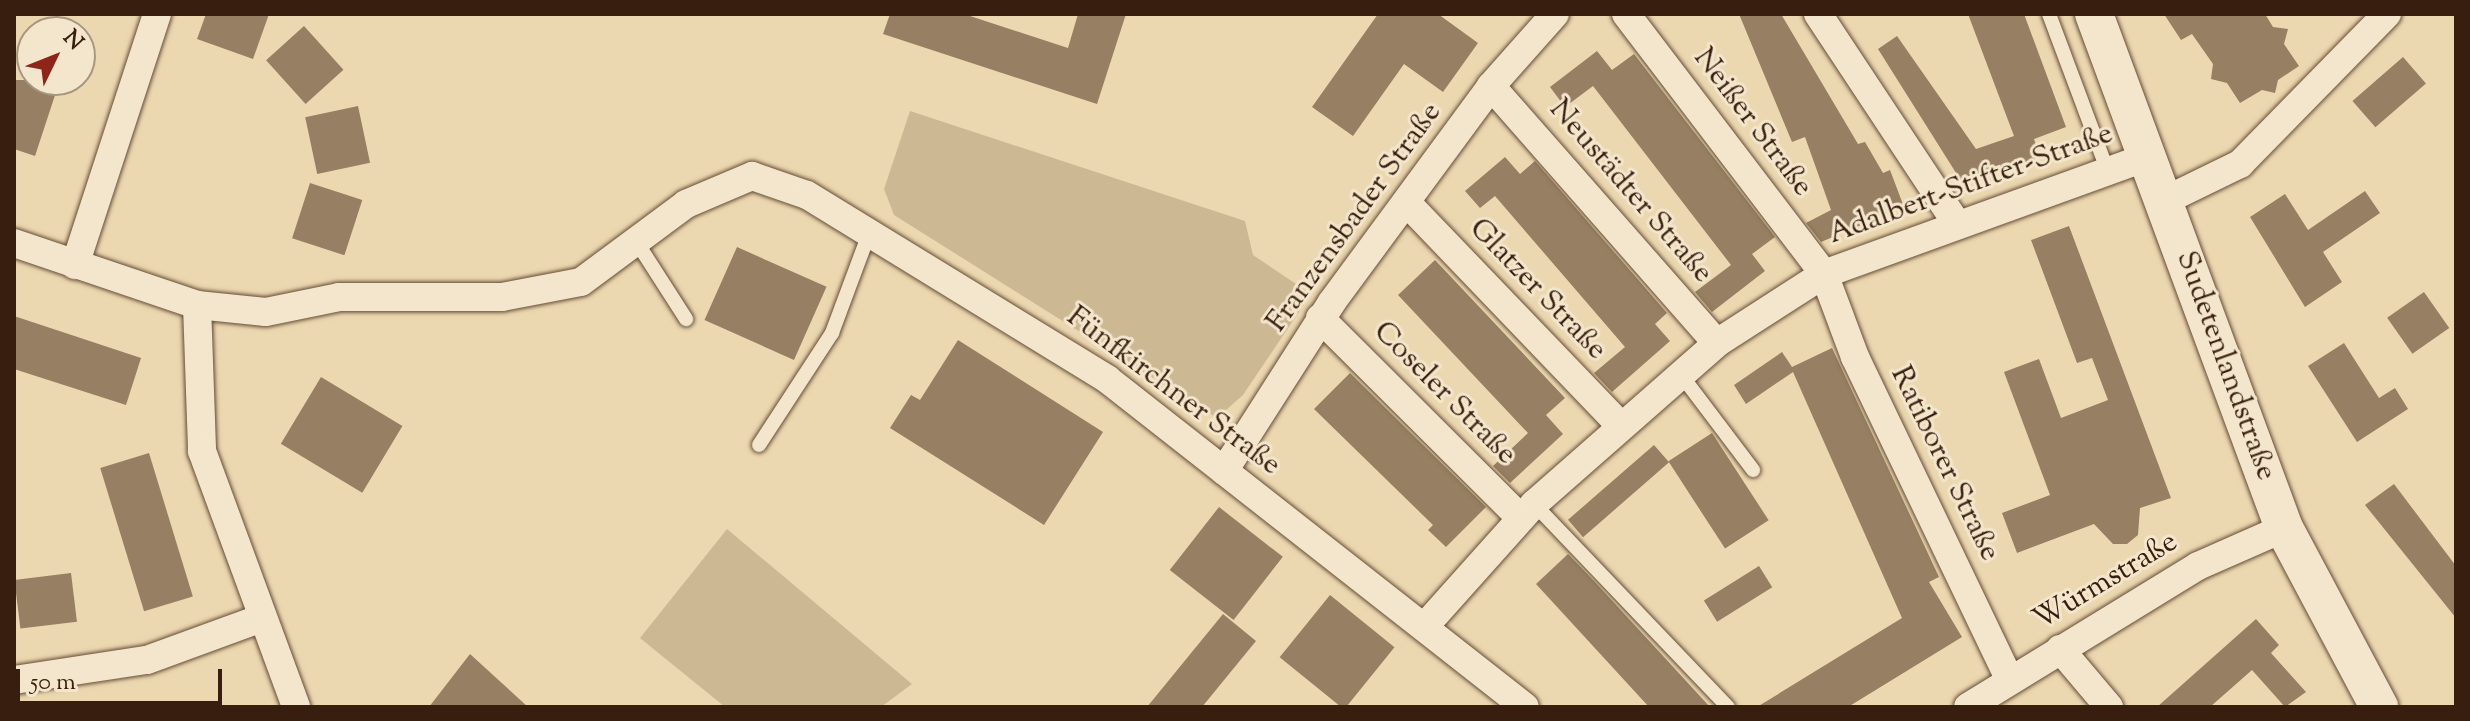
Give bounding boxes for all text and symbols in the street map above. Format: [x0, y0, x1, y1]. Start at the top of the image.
north arrow [16, 16, 96, 96]
text: N [54, 24, 90, 58]
street label: Neißer Straße [1685, 42, 1819, 204]
street label: Neustädter Straße [1540, 93, 1720, 291]
street label: Franzensbader Straße [1260, 96, 1450, 340]
street label: Adalbert-Stifter-Straße [1824, 117, 2118, 253]
street label: Glatzer Straße [1461, 212, 1613, 368]
street label: Sudetenlandstraße [2167, 247, 2283, 485]
street label: Fünfkirchner Straße [1059, 300, 1287, 484]
street label: Coseler Straße [1365, 315, 1523, 473]
street label: Ratiborer Straße [1881, 361, 2007, 567]
street label: Würmstraße [2027, 525, 2185, 639]
scale bar [20, 653, 226, 703]
text: 50 m [30, 666, 76, 700]

